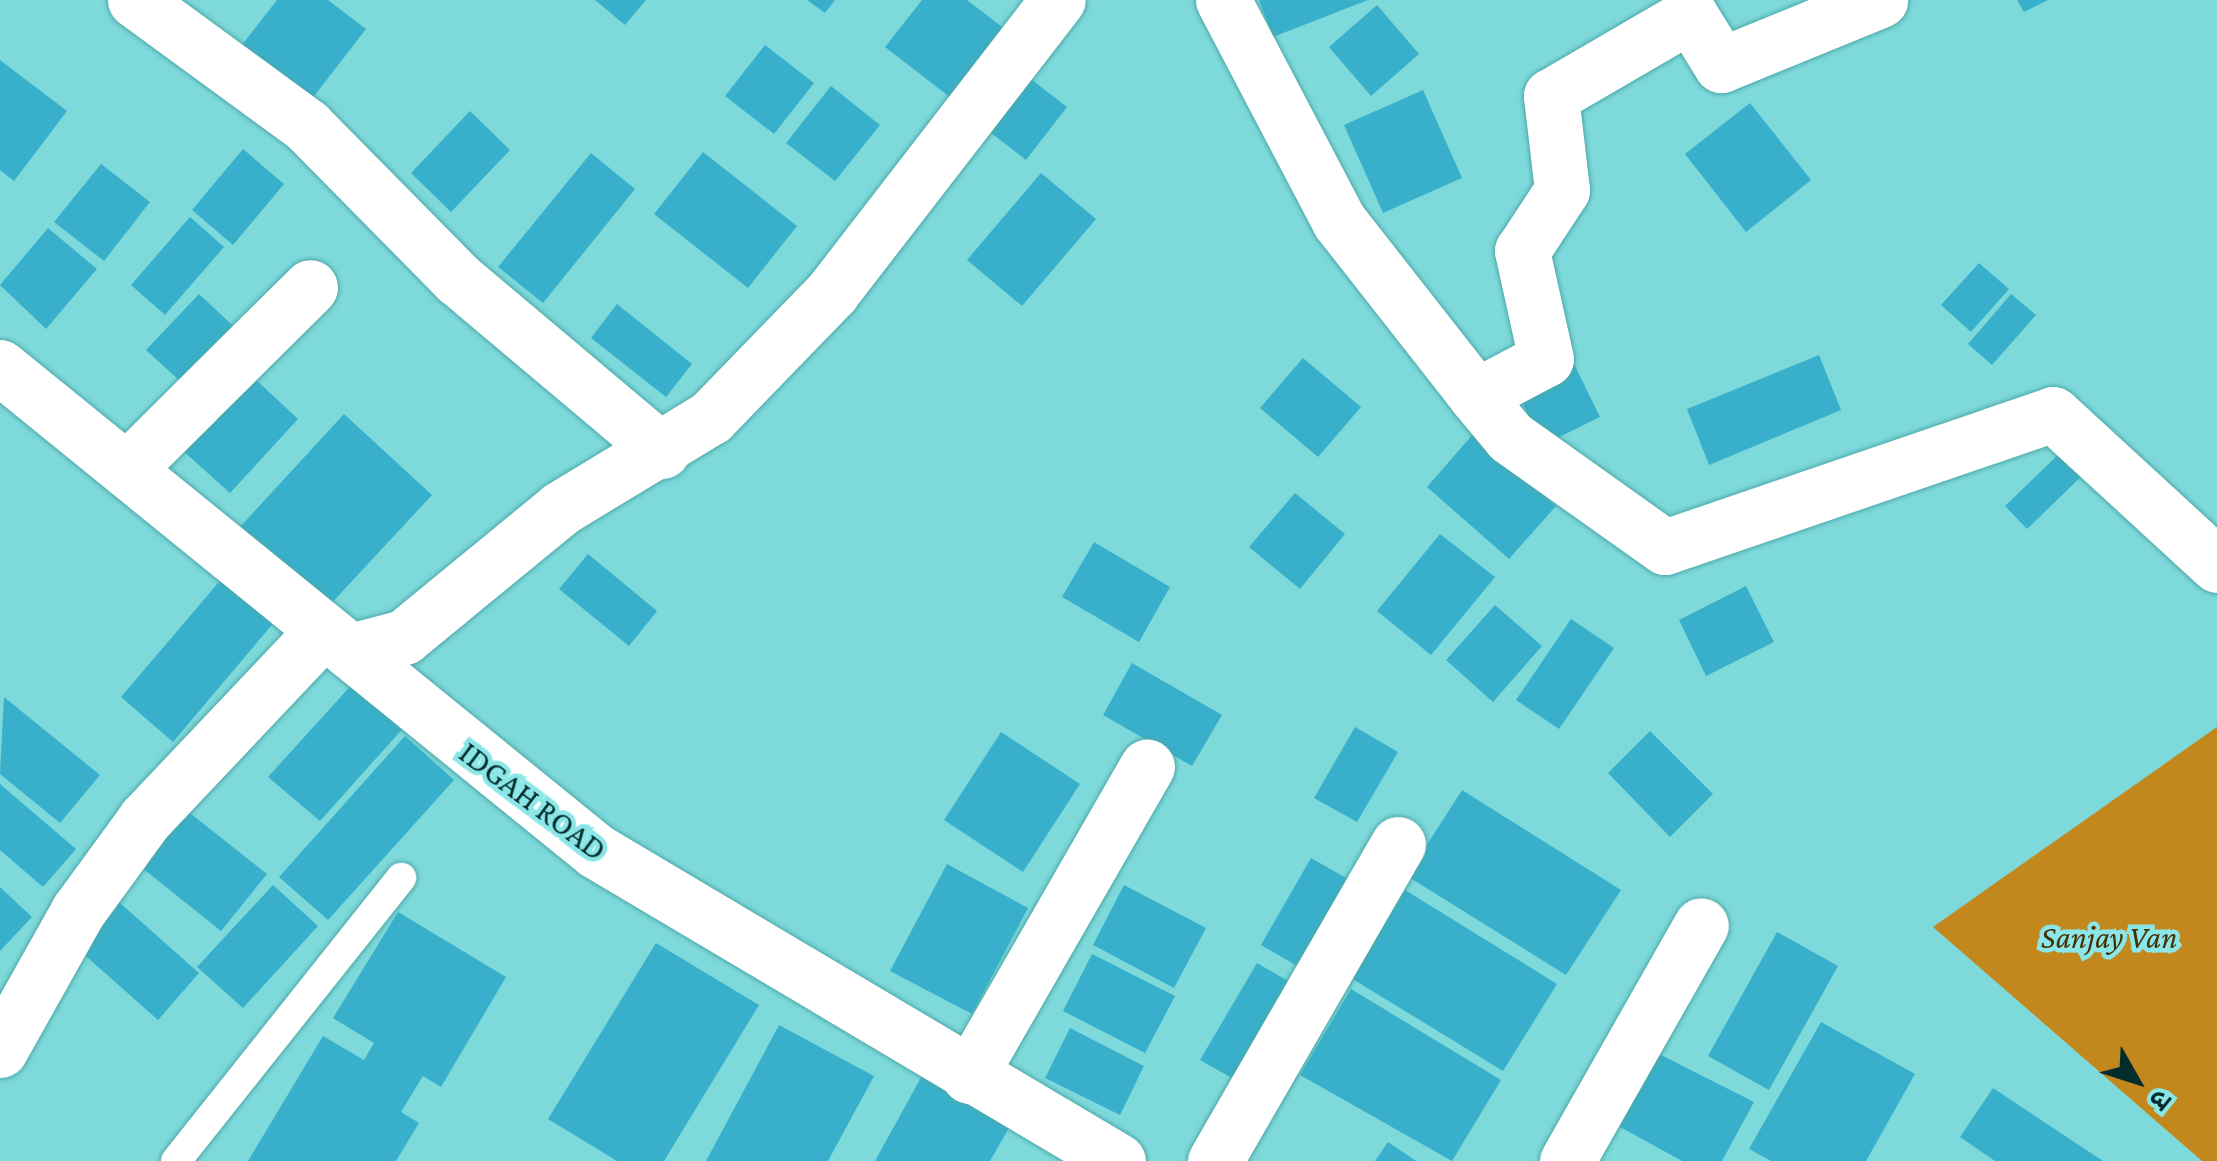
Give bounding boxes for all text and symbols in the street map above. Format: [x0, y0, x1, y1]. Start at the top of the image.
street label: IDGAH ROAD [452, 733, 614, 869]
park label: Sanjay Van [2041, 918, 2177, 956]
north arrow [2087, 1031, 2187, 1131]
text: उ [2144, 1084, 2178, 1116]

